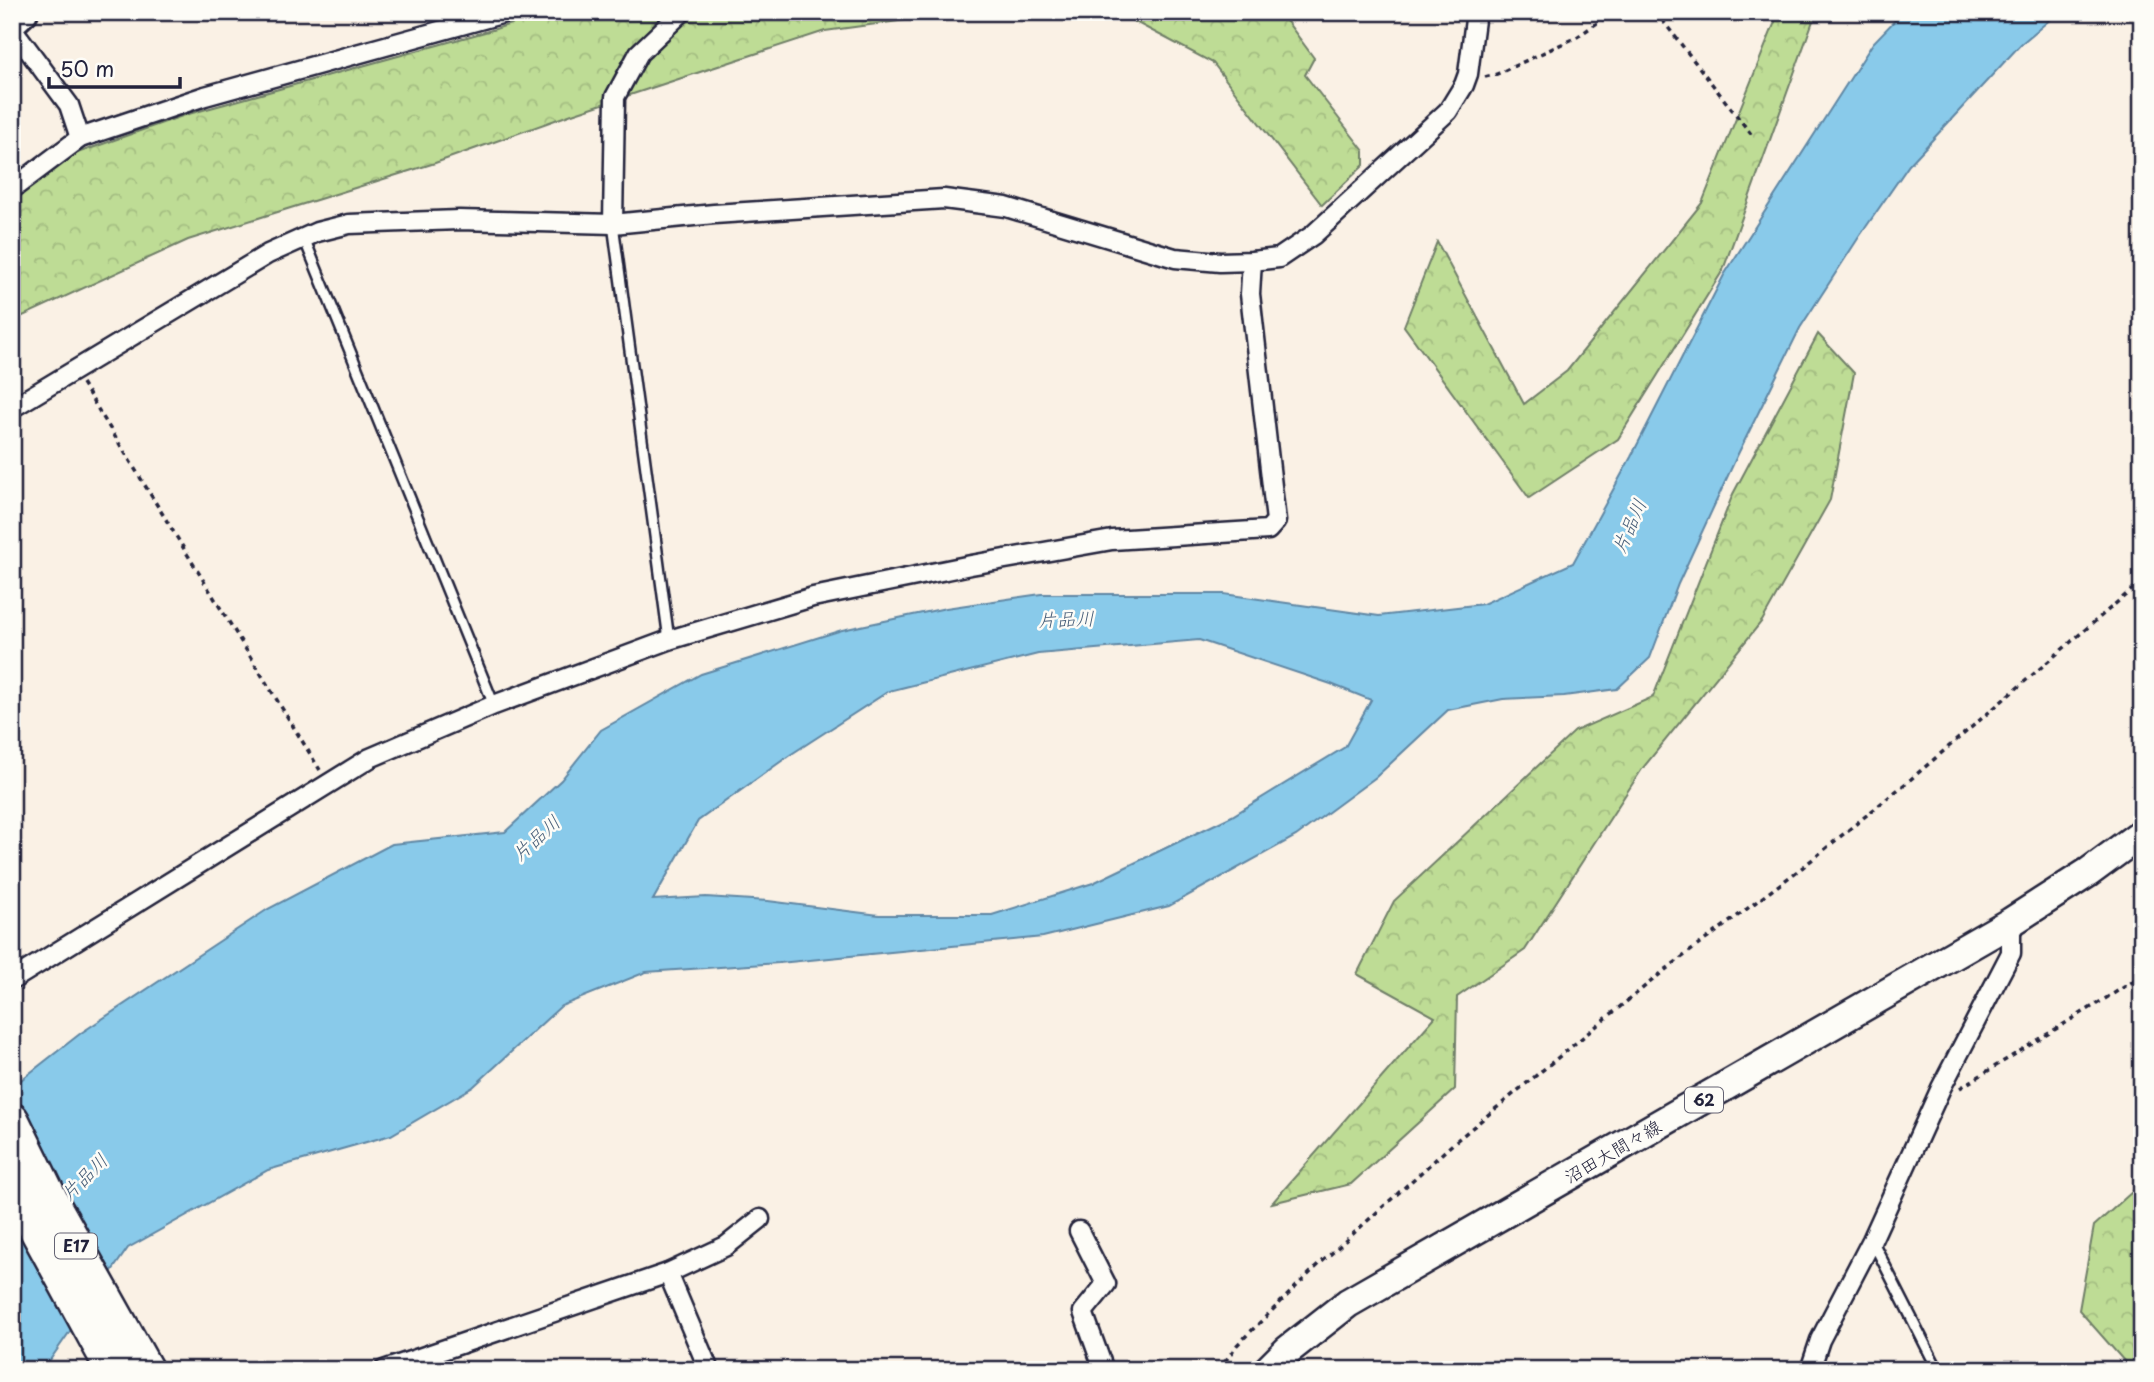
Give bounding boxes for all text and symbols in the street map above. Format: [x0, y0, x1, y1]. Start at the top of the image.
scale bar [49, 46, 180, 90]
text: 50 m [60, 52, 114, 84]
water label: 片品川 [1604, 494, 1652, 557]
water label: 片品川 [1037, 603, 1095, 633]
water label: 片品川 [505, 808, 566, 867]
road number: 62 [1685, 1088, 1723, 1112]
street label: 沼田大間々線 [1559, 1112, 1666, 1189]
water label: 片品川 [53, 1146, 113, 1206]
road number: E17 [55, 1234, 97, 1258]

